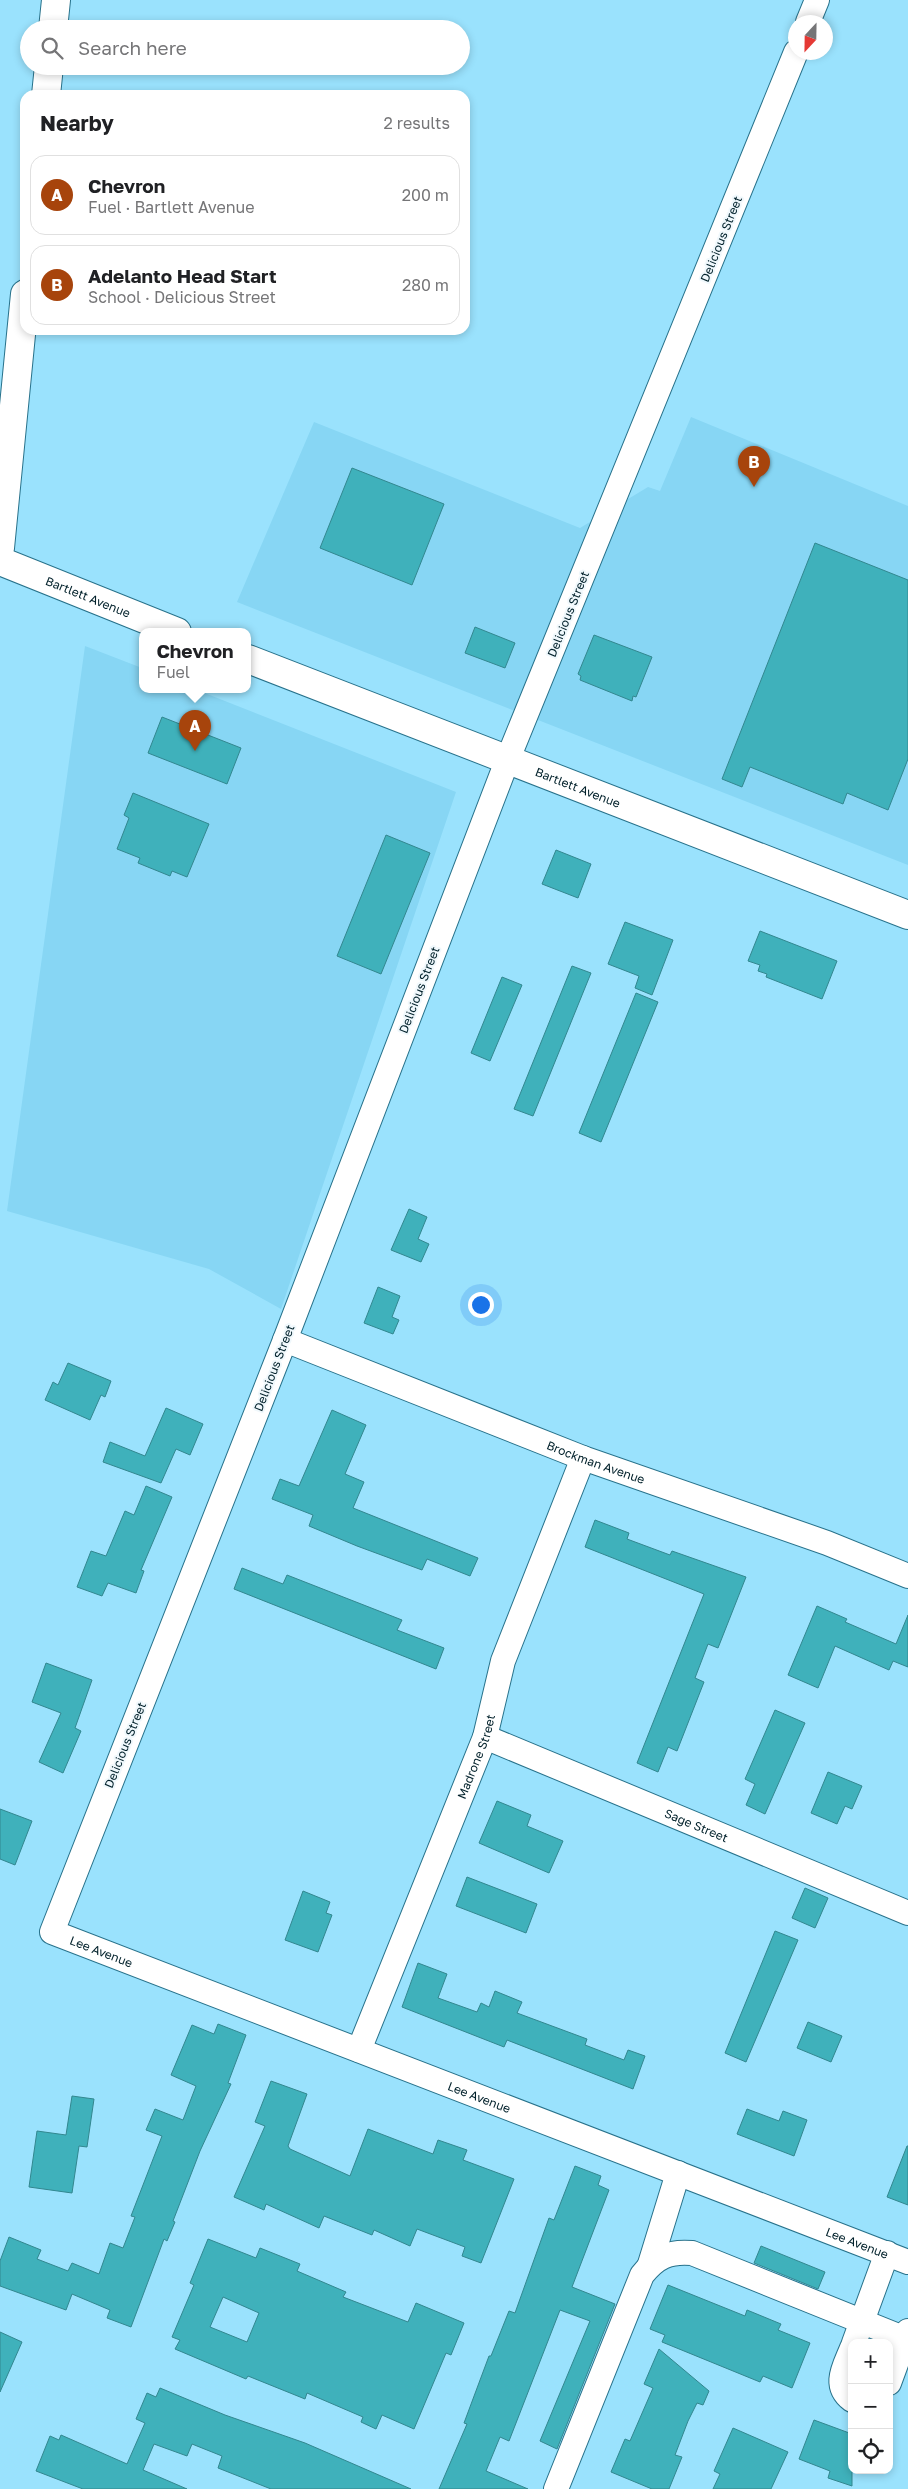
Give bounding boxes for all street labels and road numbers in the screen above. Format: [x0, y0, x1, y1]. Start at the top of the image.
street label: Delicious Street [697, 194, 745, 284]
street label: Delicious Street [544, 569, 592, 659]
street label: Bartlett Avenue [44, 573, 133, 620]
street label: Bartlett Avenue [533, 764, 623, 810]
street label: Delicious Street [396, 944, 442, 1035]
street label: Delicious Street [251, 1322, 297, 1413]
street label: Brockman Avenue [545, 1437, 647, 1487]
street label: Delicious Street [101, 1700, 149, 1790]
street label: Madrone Street [453, 1713, 498, 1801]
street label: Sage Street [662, 1805, 731, 1845]
street label: Lee Avenue [68, 1932, 135, 1970]
street label: Lee Avenue [446, 2078, 513, 2116]
street label: Lee Avenue [824, 2224, 891, 2261]

